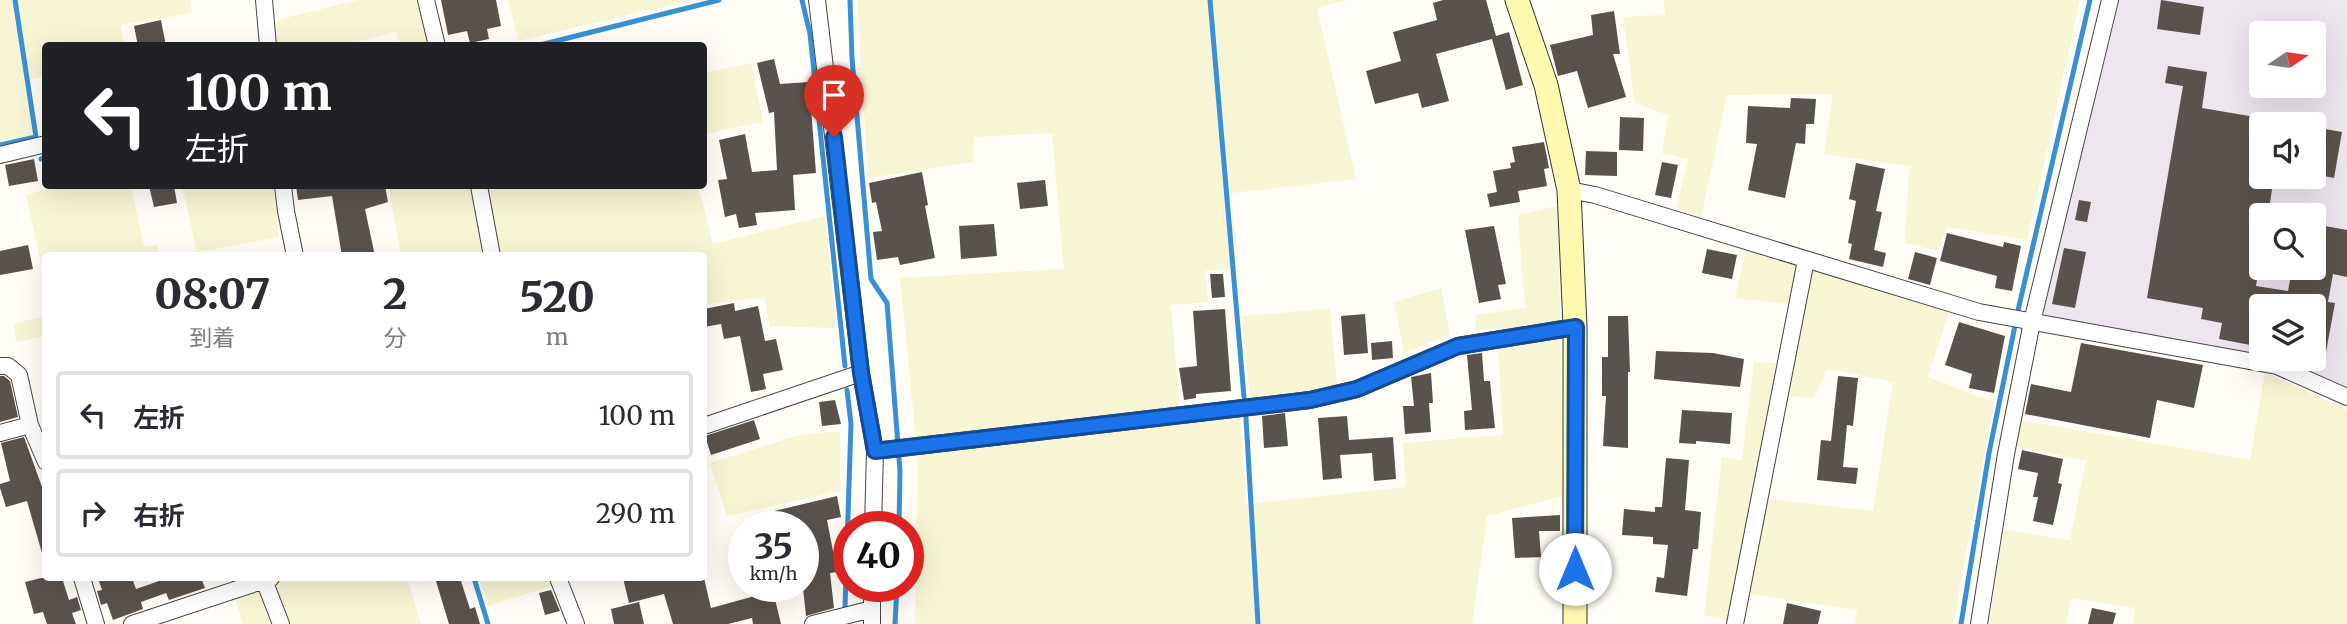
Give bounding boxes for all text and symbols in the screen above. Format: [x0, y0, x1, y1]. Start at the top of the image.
north arrow [2249, 21, 2326, 98]
map controls [2249, 21, 2326, 371]
text: 100 m [185, 62, 332, 123]
pin [804, 65, 864, 137]
icon: left [70, 70, 161, 161]
icon: arrive [815, 76, 853, 114]
button: sound [2249, 112, 2326, 189]
text: 左折 [185, 129, 249, 169]
button: search [2249, 203, 2326, 280]
text: 08:07 [154, 268, 270, 320]
text: 2 [383, 268, 407, 320]
text: 520 [520, 271, 595, 323]
button: layers [2249, 294, 2326, 371]
text: m [546, 322, 569, 351]
text: 到着 [189, 323, 235, 352]
text: 分 [383, 323, 406, 352]
icon: left [74, 396, 112, 434]
text: 100 m [599, 399, 675, 432]
text: 左折 [133, 401, 185, 434]
icon: right [74, 494, 112, 532]
text: 290 m [596, 497, 675, 530]
text: 右折 [133, 499, 185, 532]
speed limit sign: 40 [833, 511, 924, 602]
text: 35 [754, 525, 793, 569]
position arrow [1538, 532, 1612, 606]
text: km/h [750, 562, 797, 585]

